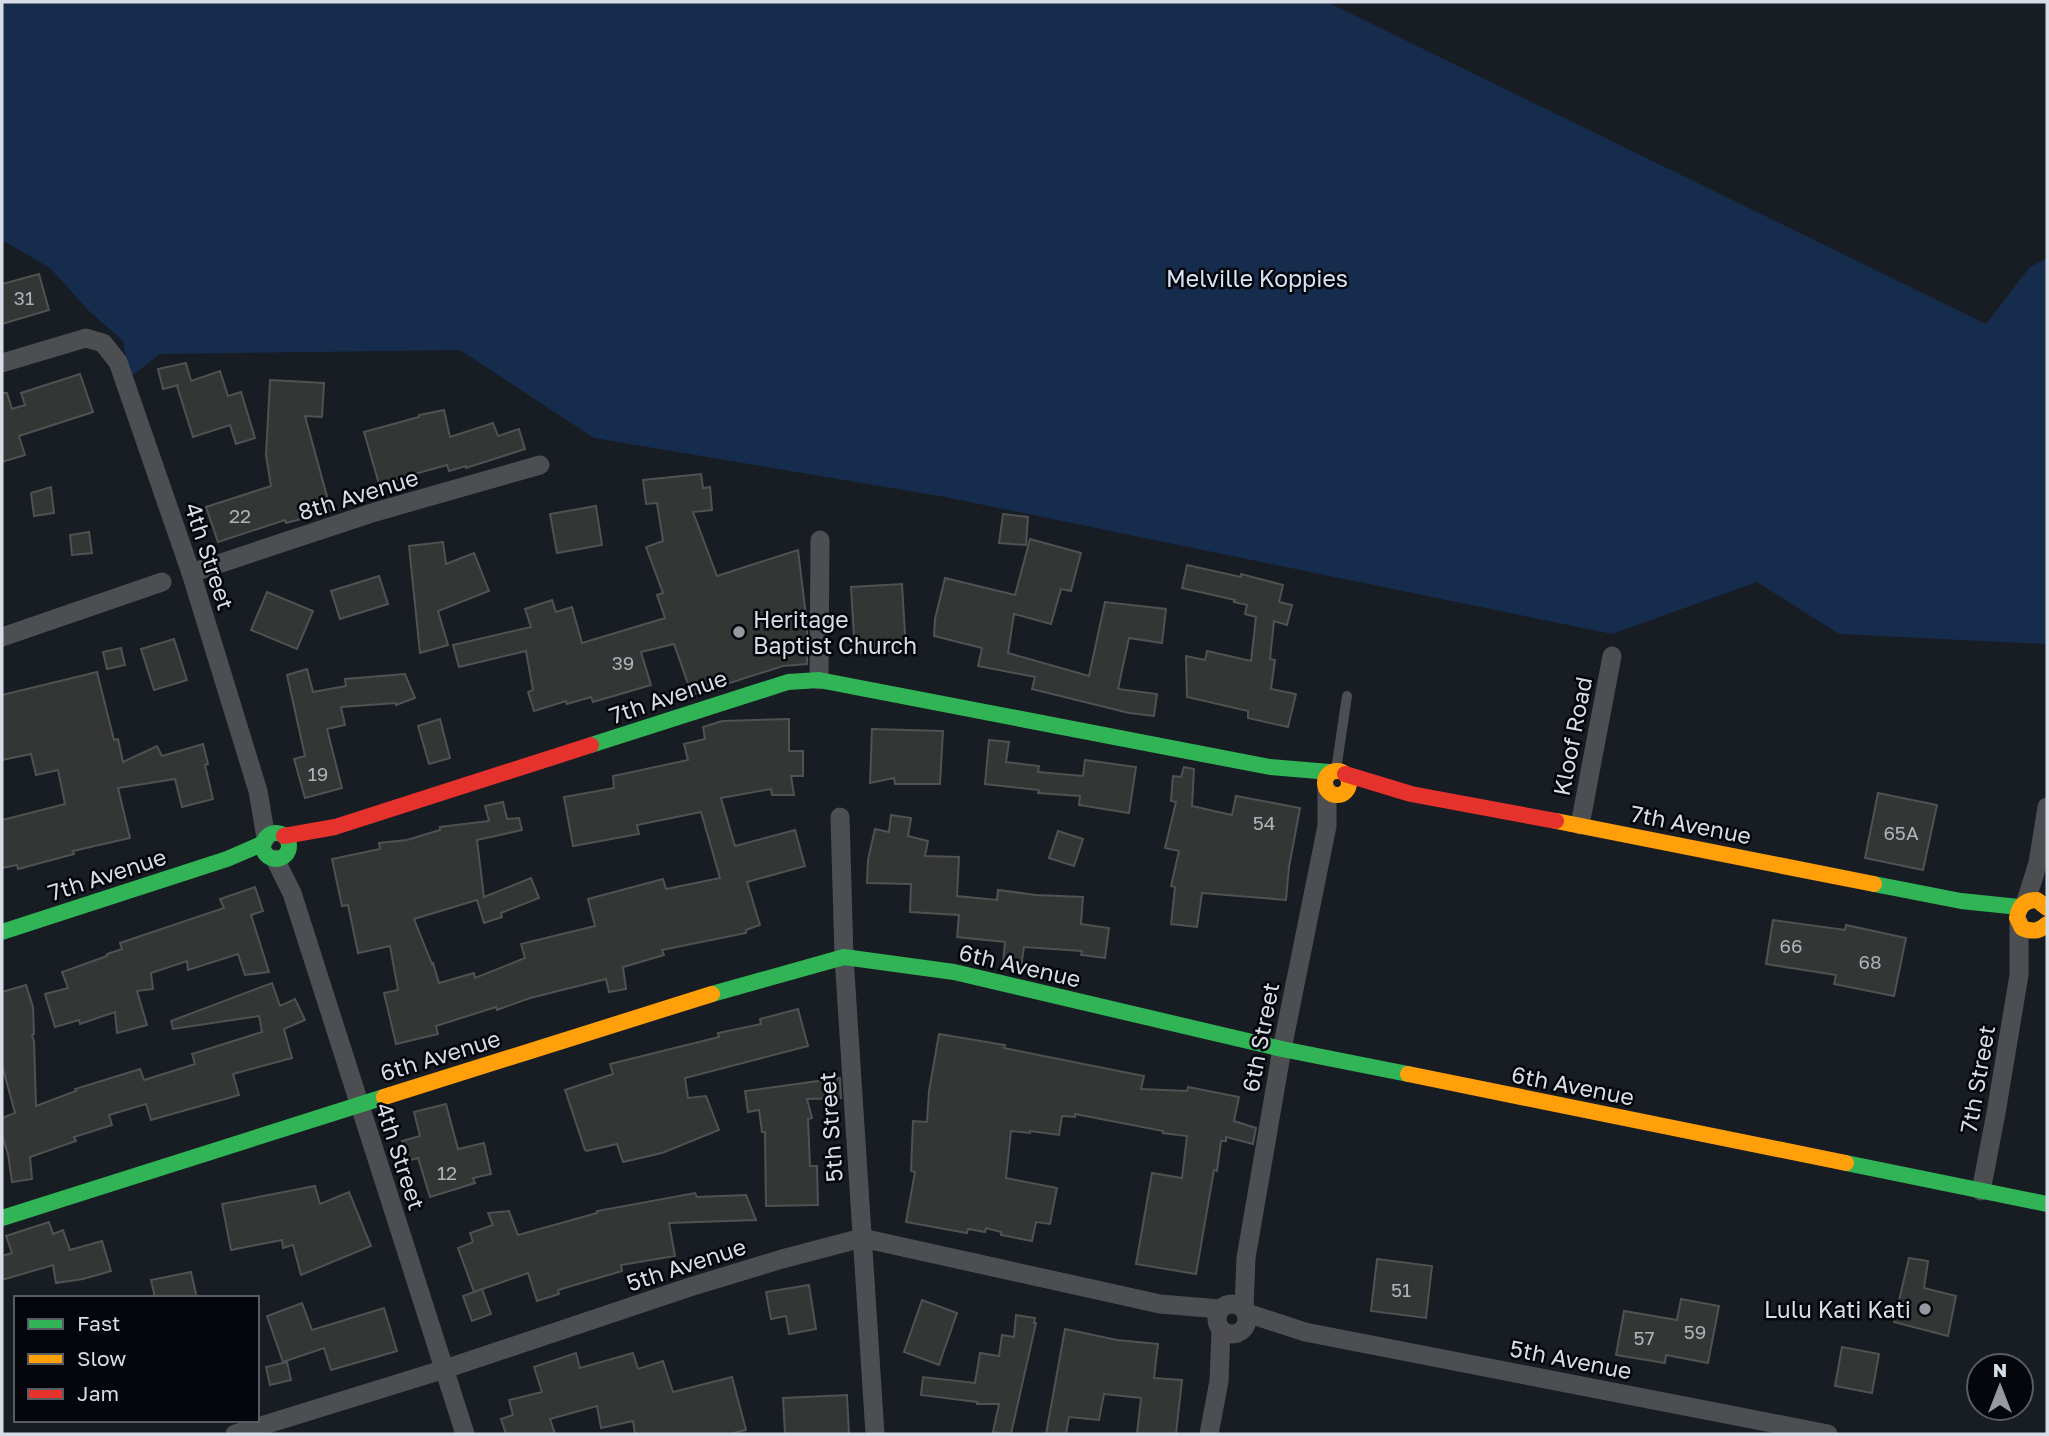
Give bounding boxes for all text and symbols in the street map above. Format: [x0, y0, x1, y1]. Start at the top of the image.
park label: Melville Koppies [1166, 264, 1348, 292]
house number: 31 [14, 286, 34, 309]
street label: 8th Avenue [294, 462, 422, 526]
street label: 4th Street [180, 499, 240, 613]
house number: 22 [229, 504, 251, 527]
place label: Heritage Baptist Church [753, 605, 917, 659]
marker: Heritage Baptist Church [731, 624, 747, 640]
house number: 39 [612, 651, 634, 674]
street label: 7th Avenue [606, 663, 730, 729]
street label: Kloof Road [1547, 674, 1597, 798]
house number: 19 [308, 762, 328, 785]
street label: 7th Avenue [1628, 799, 1754, 849]
house number: 54 [1253, 811, 1275, 834]
house number: 65A [1883, 821, 1919, 844]
street label: 7th Avenue [44, 842, 170, 906]
house number: 66 [1780, 934, 1803, 957]
street label: 6th Avenue [956, 937, 1084, 993]
house number: 68 [1858, 950, 1882, 973]
street label: 6th Street [1236, 980, 1284, 1094]
street label: 6th Avenue [377, 1023, 503, 1087]
street label: 7th Street [1954, 1023, 2000, 1135]
street label: 6th Avenue [1509, 1059, 1637, 1111]
street label: 5th Street [812, 1071, 848, 1183]
street label: 4th Street [371, 1099, 431, 1213]
house number: 12 [437, 1161, 457, 1184]
street label: 5th Avenue [623, 1232, 749, 1296]
house number: 51 [1391, 1278, 1411, 1301]
place label: Lulu Kati Kati [1764, 1295, 1911, 1323]
legend [14, 1296, 259, 1422]
marker: Lulu Kati Kati [1917, 1301, 1933, 1317]
text: Fast [77, 1310, 120, 1336]
house number: 59 [1684, 1320, 1706, 1343]
house number: 57 [1633, 1326, 1655, 1349]
street label: 5th Avenue [1508, 1333, 1634, 1385]
text: Slow [77, 1345, 126, 1371]
north arrow [1965, 1352, 2035, 1422]
text: N [1993, 1358, 2007, 1381]
text: Jam [77, 1380, 119, 1406]

